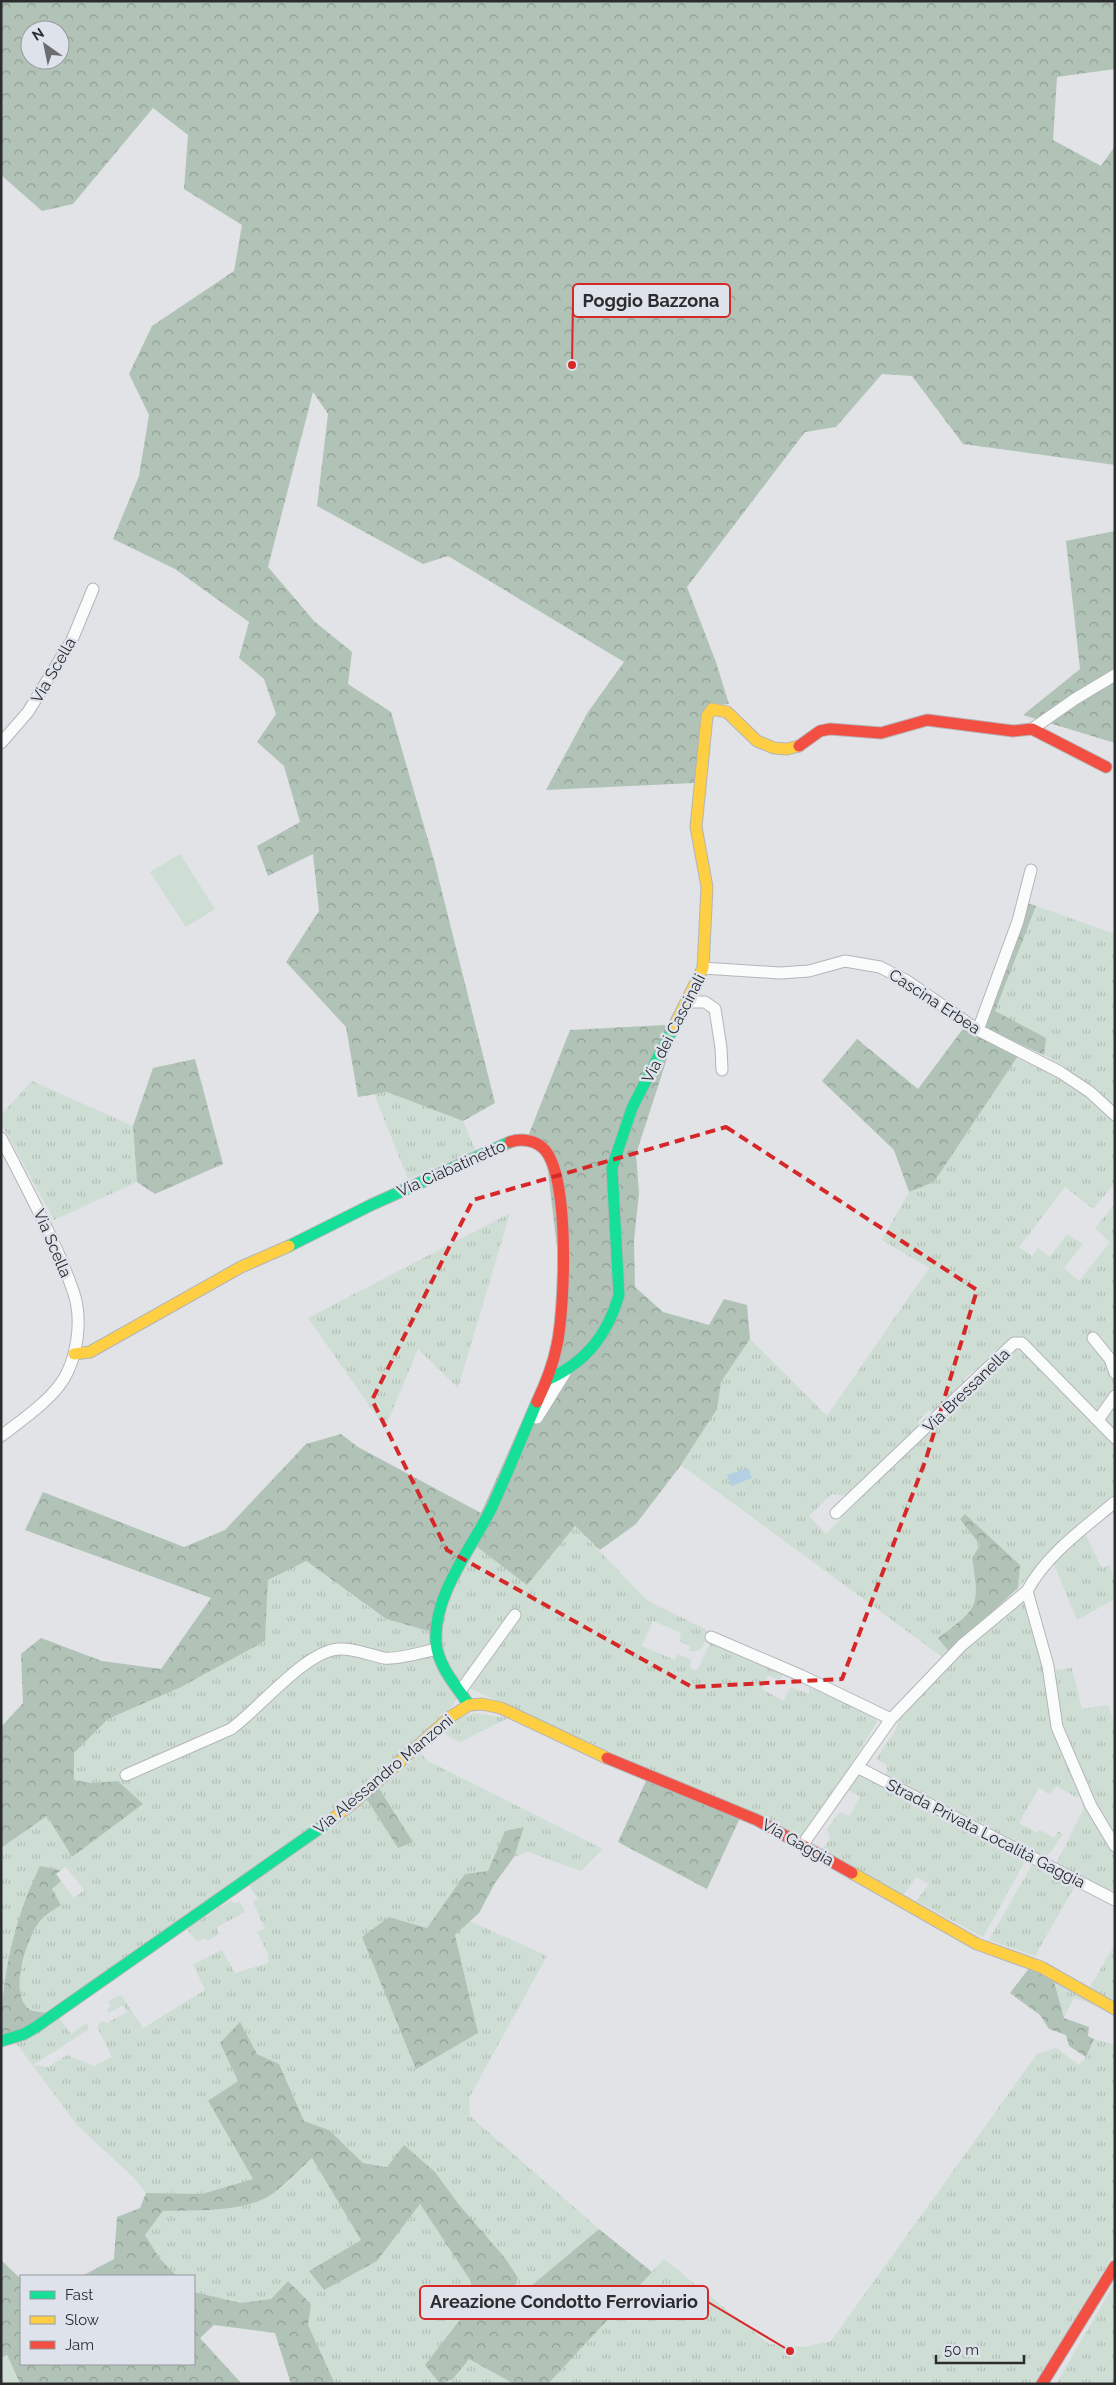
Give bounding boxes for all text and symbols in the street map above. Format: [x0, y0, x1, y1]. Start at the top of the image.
north arrow [20, 20, 70, 70]
text: N [29, 24, 47, 44]
callout: Poggio Bazzona [573, 284, 730, 317]
text: Poggio Bazzona [583, 290, 719, 311]
street label: Via Scella [27, 634, 80, 706]
street label: Cascina Erbea [885, 965, 984, 1038]
street label: Via dei Cascinali [638, 971, 709, 1086]
street label: Via Ciabatinetto [394, 1136, 508, 1201]
street label: Via Scella [30, 1206, 75, 1280]
street label: Via Bressanella [919, 1344, 1014, 1436]
street label: Via Alessandro Manzoni [310, 1711, 457, 1838]
street label: Strada Privata Località Gaggia [883, 1775, 1088, 1892]
street label: Via Gaggia [758, 1815, 837, 1870]
legend [20, 2275, 195, 2365]
text: Fast [65, 2286, 93, 2304]
callout: Areazione Condotto Ferroviario [420, 2286, 708, 2319]
text: Areazione Condotto Ferroviario [430, 2291, 698, 2312]
text: Slow [65, 2311, 99, 2329]
scale bar [936, 2332, 1024, 2364]
text: Jam [65, 2336, 94, 2354]
text: 50 m [944, 2341, 979, 2359]

